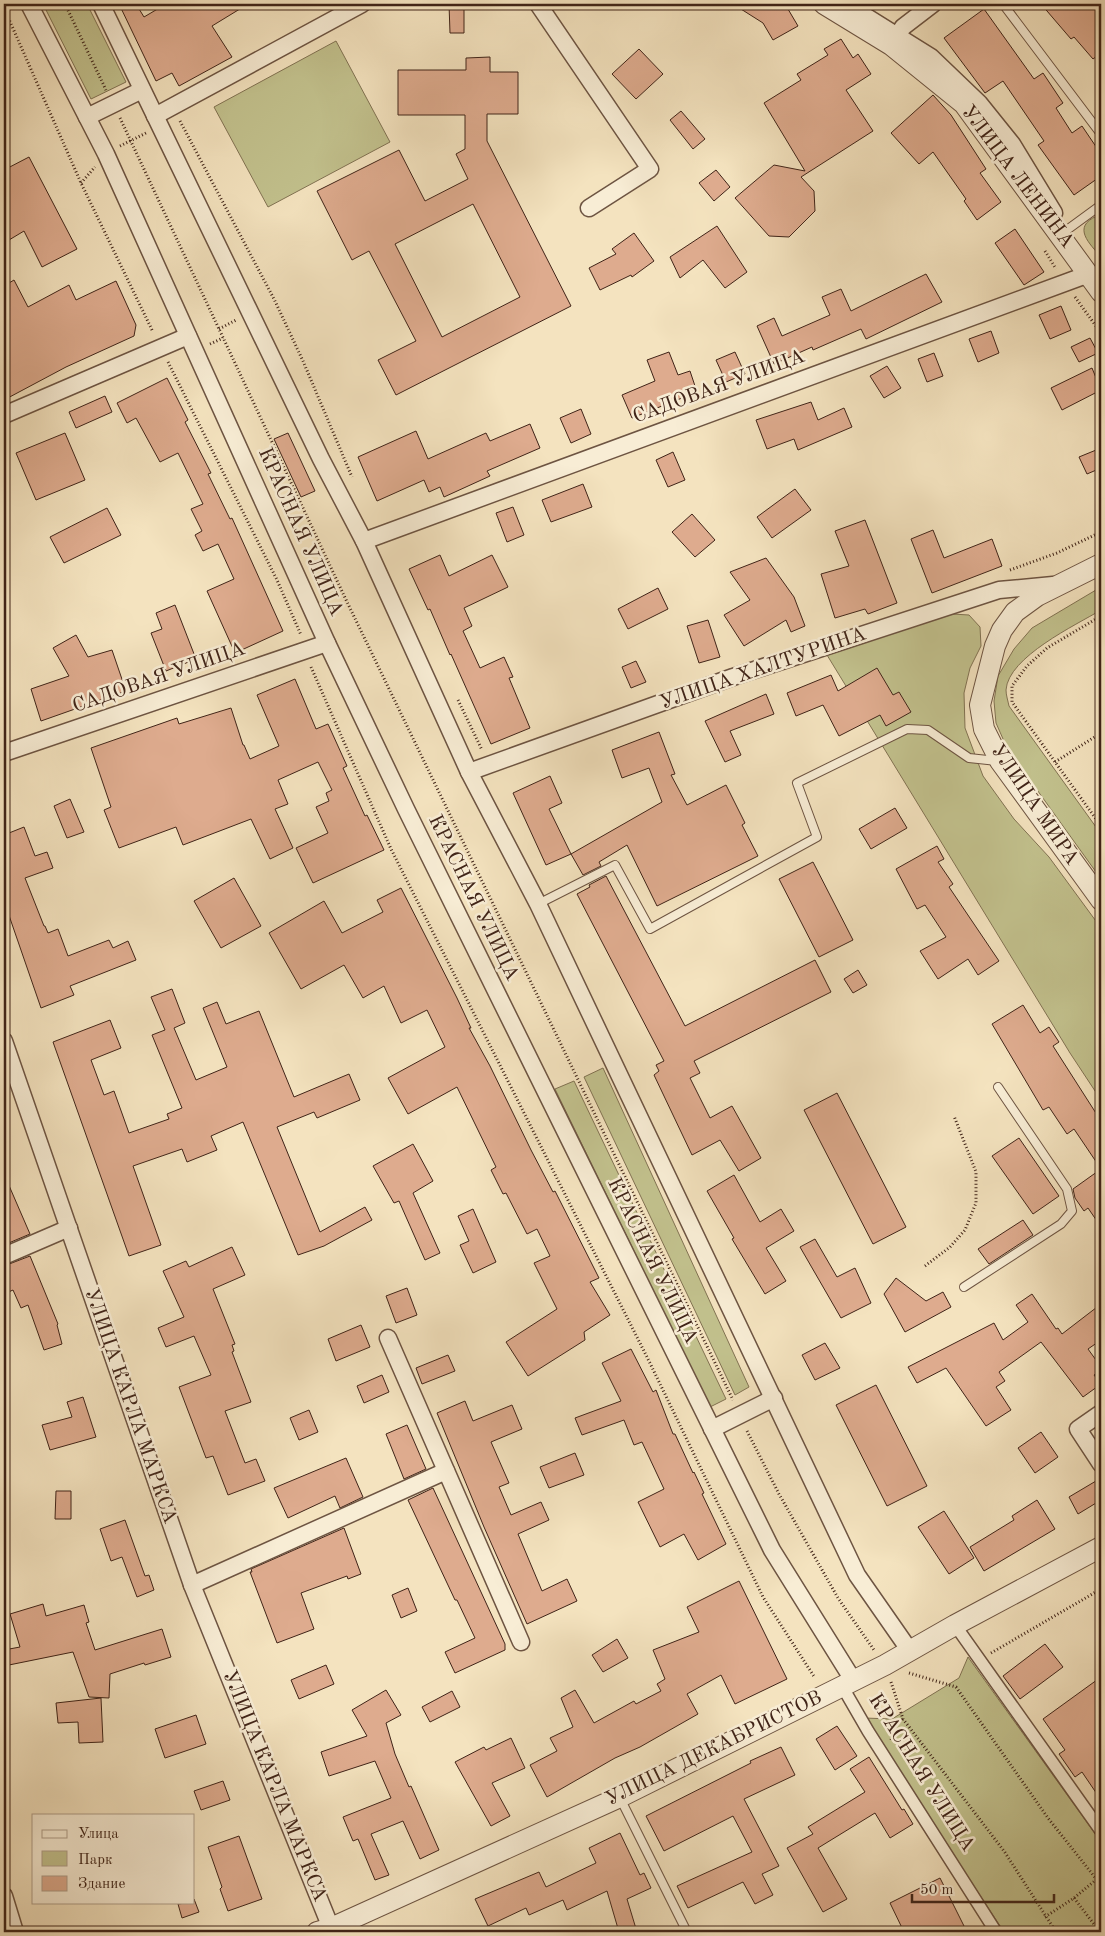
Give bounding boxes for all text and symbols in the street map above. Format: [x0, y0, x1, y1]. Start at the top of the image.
street label: УЛИЦА ЛЕНИНА [957, 102, 1077, 252]
street label: САДОВАЯ УЛИЦА [630, 347, 808, 427]
street label: КРАСНАЯ УЛИЦА [254, 445, 346, 619]
street label: УЛИЦА ХАЛТУРИНА [657, 624, 869, 714]
street label: САДОВАЯ УЛИЦА [70, 639, 248, 717]
street label: УЛИЦА МИРА [986, 741, 1082, 869]
street label: КРАСНАЯ УЛИЦА [424, 812, 522, 984]
street label: КРАСНАЯ УЛИЦА [603, 1175, 701, 1347]
street label: УЛИЦА КАРЛА МАРКСА [80, 1286, 180, 1526]
street label: УЛИЦА КАРЛА МАРКСА [218, 1668, 330, 1904]
street label: УЛИЦА ДЕКАБРИСТОВ [603, 1688, 825, 1810]
street label: КРАСНАЯ УЛИЦА [864, 1691, 978, 1855]
legend [32, 1814, 195, 1904]
text: Улица [78, 1827, 119, 1842]
text: Парк [78, 1853, 113, 1868]
scale bar [912, 1871, 1055, 1903]
text: Здание [78, 1877, 125, 1892]
text: 50 m [920, 1883, 954, 1898]

